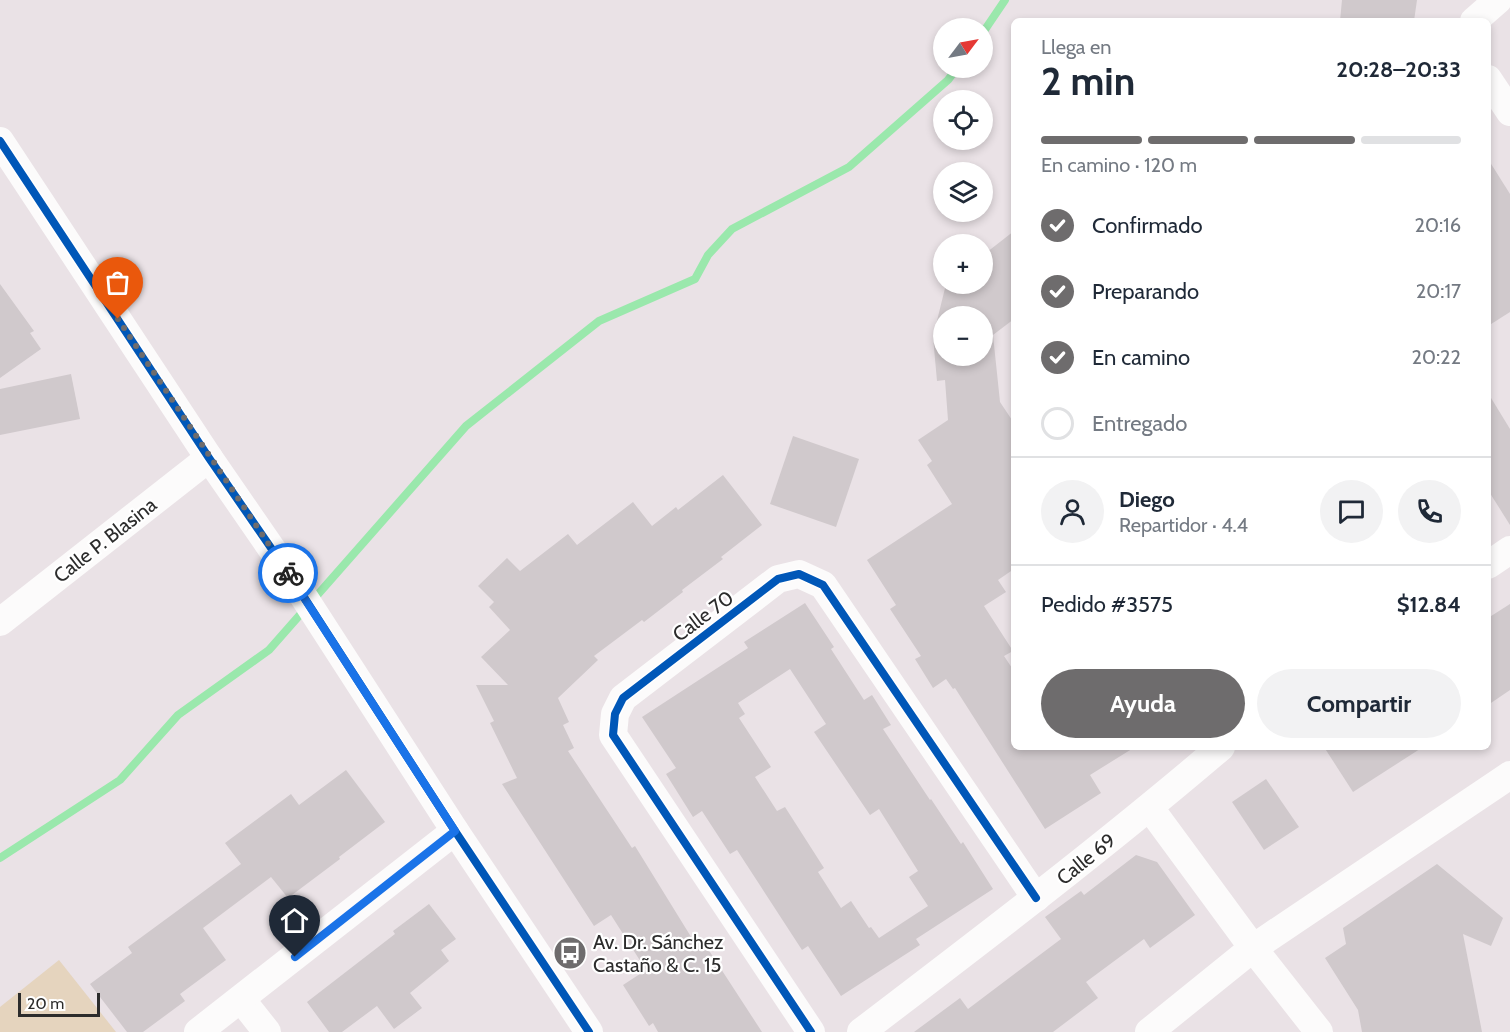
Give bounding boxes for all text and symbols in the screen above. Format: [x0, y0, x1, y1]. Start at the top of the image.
north arrow [933, 18, 993, 78]
map controls [933, 18, 993, 366]
text: Llega en [1041, 35, 1111, 59]
text: 20:28–20:33 [1336, 56, 1461, 83]
text: 2 min [1041, 57, 1135, 105]
button: locate [933, 90, 993, 150]
text: En camino · 120 m [1041, 153, 1197, 177]
button: layers [933, 162, 993, 222]
icon: check [1041, 209, 1074, 242]
text: Confirmado [1092, 212, 1203, 239]
text: 20:16 [1415, 213, 1461, 237]
button: + [933, 234, 993, 294]
pin [92, 257, 143, 319]
icon: bag [101, 266, 134, 299]
icon: check [1041, 275, 1074, 308]
text: Preparando [1092, 278, 1199, 305]
text: 20:17 [1416, 279, 1461, 303]
button: − [933, 306, 993, 366]
icon: check [1041, 341, 1074, 374]
text: En camino [1092, 344, 1190, 371]
text: 20:22 [1411, 345, 1461, 369]
text: Entregado [1092, 410, 1187, 437]
button: person [1041, 480, 1104, 543]
button: chat [1320, 480, 1383, 543]
button: phone [1398, 480, 1461, 543]
text: Diego [1119, 486, 1175, 513]
street label: Calle P. Blasina [49, 492, 162, 588]
text: Repartidor · 4.4 [1119, 513, 1248, 537]
courier [258, 543, 318, 603]
icon: bike [272, 557, 305, 590]
street label: Calle 70 [668, 585, 738, 647]
text: Pedido #3575 [1041, 591, 1173, 618]
text: $12.84 [1397, 591, 1461, 618]
button: Ayuda [1041, 669, 1245, 738]
button: Compartir [1257, 669, 1461, 738]
street label: Calle 69 [1052, 828, 1120, 890]
pin [269, 895, 320, 957]
icon: home [278, 904, 311, 937]
place label: Av. Dr. Sánchez Castaño & C. 15 [593, 930, 723, 977]
bus stop icon: Av. Dr. Sánchez Castaño & C. 15 [552, 935, 588, 971]
scale bar [18, 990, 100, 1018]
text: 20 m [27, 994, 64, 1013]

